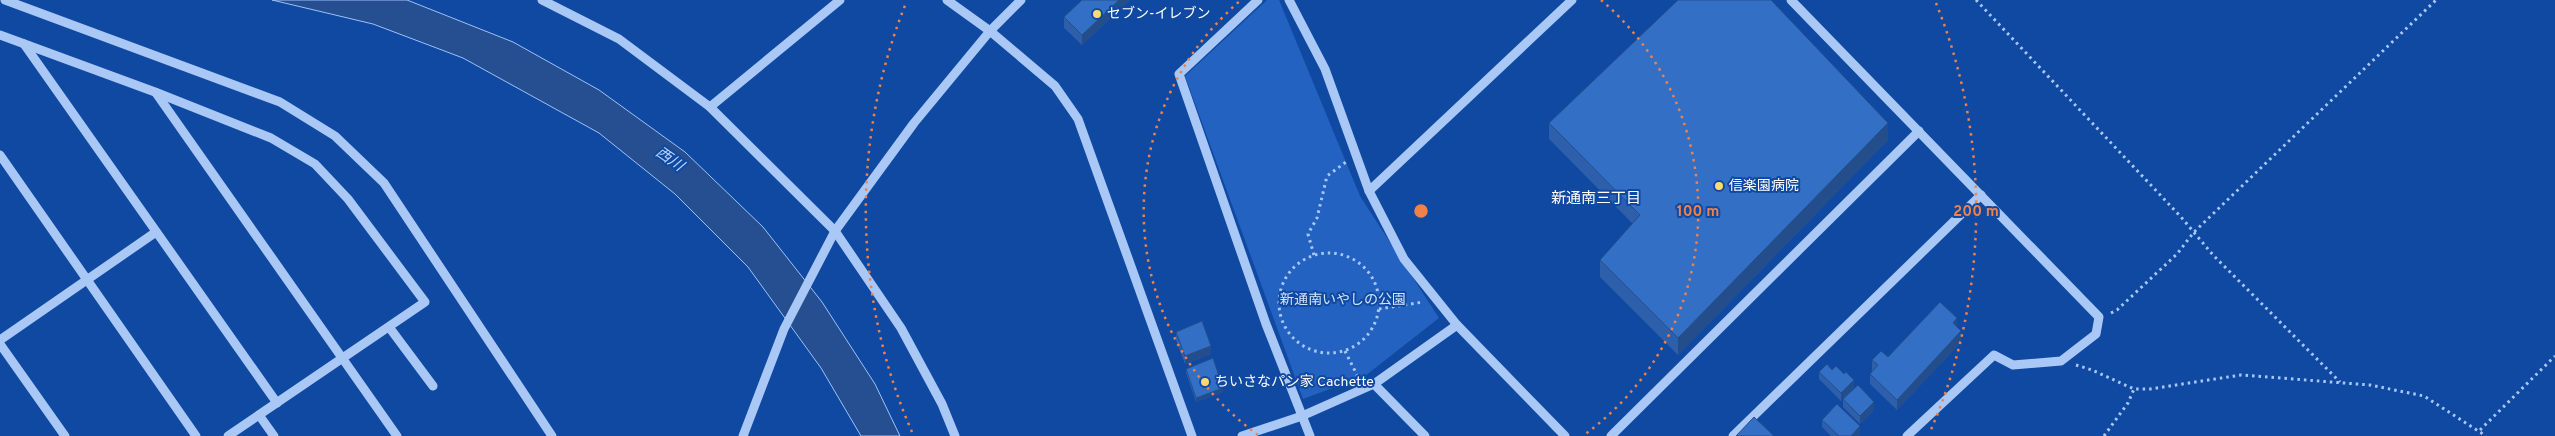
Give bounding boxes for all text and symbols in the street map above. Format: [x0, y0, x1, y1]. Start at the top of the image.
place label: セブン-イレブン [1107, 5, 1211, 23]
marker: セブン-イレブン [1091, 8, 1103, 20]
water label: 西川 [651, 144, 688, 178]
place label: 信楽園病院 [1729, 178, 1799, 195]
marker: 信楽園病院 [1713, 180, 1725, 192]
district label: 新通南三丁目 [1551, 190, 1641, 209]
centre of rings [1412, 202, 1430, 220]
text: 100 m [1677, 203, 1719, 222]
text: 200 m [1953, 203, 1999, 222]
park label: 新通南いやしの公園 [1280, 292, 1406, 309]
place label: ちいさなパン家 Cachette [1215, 374, 1374, 391]
marker: ちいさなパン家 Cachette [1199, 376, 1211, 388]

